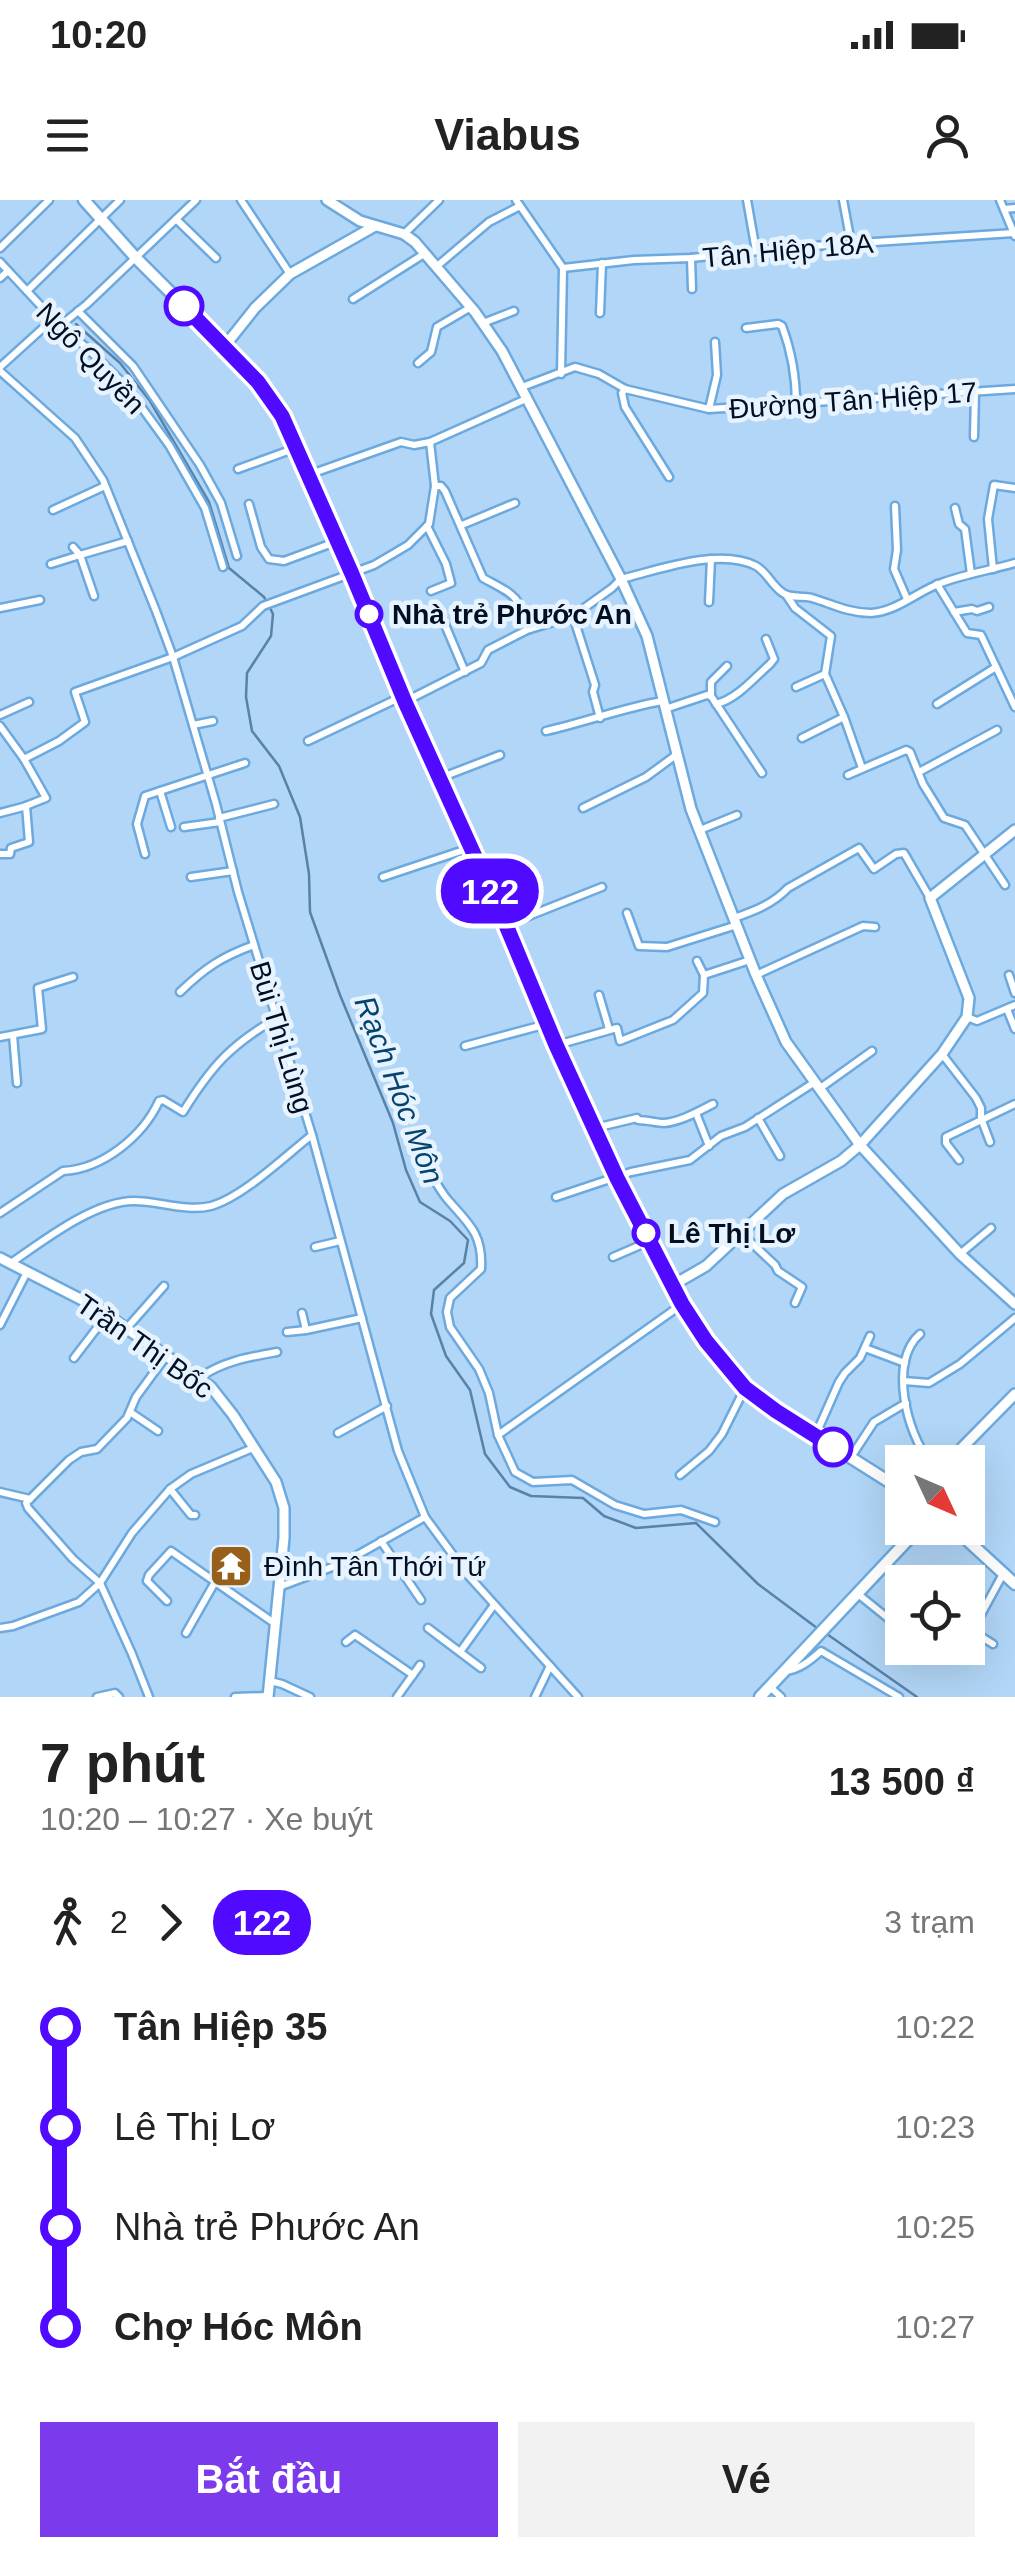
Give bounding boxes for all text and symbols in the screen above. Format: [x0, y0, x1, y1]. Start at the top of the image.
text: 10:20 [50, 14, 147, 56]
icon: menu [40, 108, 95, 163]
icon: person [920, 108, 975, 163]
text: Viabus [434, 109, 581, 160]
street label: Tân Hiệp 18A [701, 228, 875, 273]
unlabelled marker [165, 287, 203, 325]
street label: Ngô Quyền [30, 297, 151, 420]
street label: Đường Tân Hiệp 17 [728, 376, 978, 425]
place label: Nhà trẻ Phước An [392, 599, 632, 630]
marker: Nhà trẻ Phước An [356, 601, 382, 627]
line badge: 122 [432, 858, 548, 924]
text: 122 [461, 872, 519, 911]
street label: Bùi Thị Lùng [244, 958, 319, 1117]
water label: Rạch Hóc Môn [349, 991, 450, 1188]
place label: Lê Thị Lơ [668, 1218, 795, 1249]
marker: Lê Thị Lơ [633, 1220, 659, 1246]
street label: Trần Thị Bốc [71, 1288, 219, 1405]
unlabelled marker [814, 1428, 852, 1466]
north arrow [885, 1445, 985, 1545]
map controls [885, 1445, 985, 1665]
temple icon: Đình Tân Thới Tứ [208, 1543, 254, 1589]
place label: Đình Tân Thới Tứ [264, 1551, 486, 1582]
button: locate [885, 1565, 985, 1665]
text: 7 phút [40, 1732, 205, 1794]
text: 13 500 ₫ [829, 1761, 975, 1803]
text: 10:20 – 10:27 · Xe buýt [40, 1801, 373, 1837]
icon: walk [40, 1895, 95, 1950]
icon: forward [143, 1895, 198, 1950]
text: 122 [233, 1903, 291, 1942]
text: 2 [110, 1904, 128, 1940]
text: 3 trạm [884, 1904, 975, 1940]
text: Tân Hiệp 35 [114, 2006, 327, 2048]
text: 10:22 [895, 2009, 975, 2045]
text: Lê Thị Lơ [114, 2106, 276, 2148]
text: 10:23 [895, 2109, 975, 2145]
text: Nhà trẻ Phước An [114, 2206, 420, 2248]
text: 10:25 [895, 2209, 975, 2245]
text: Chợ Hóc Môn [114, 2306, 363, 2348]
text: 10:27 [895, 2309, 975, 2345]
button: Bắt đầu [40, 2422, 498, 2537]
button: Vé [518, 2422, 975, 2537]

